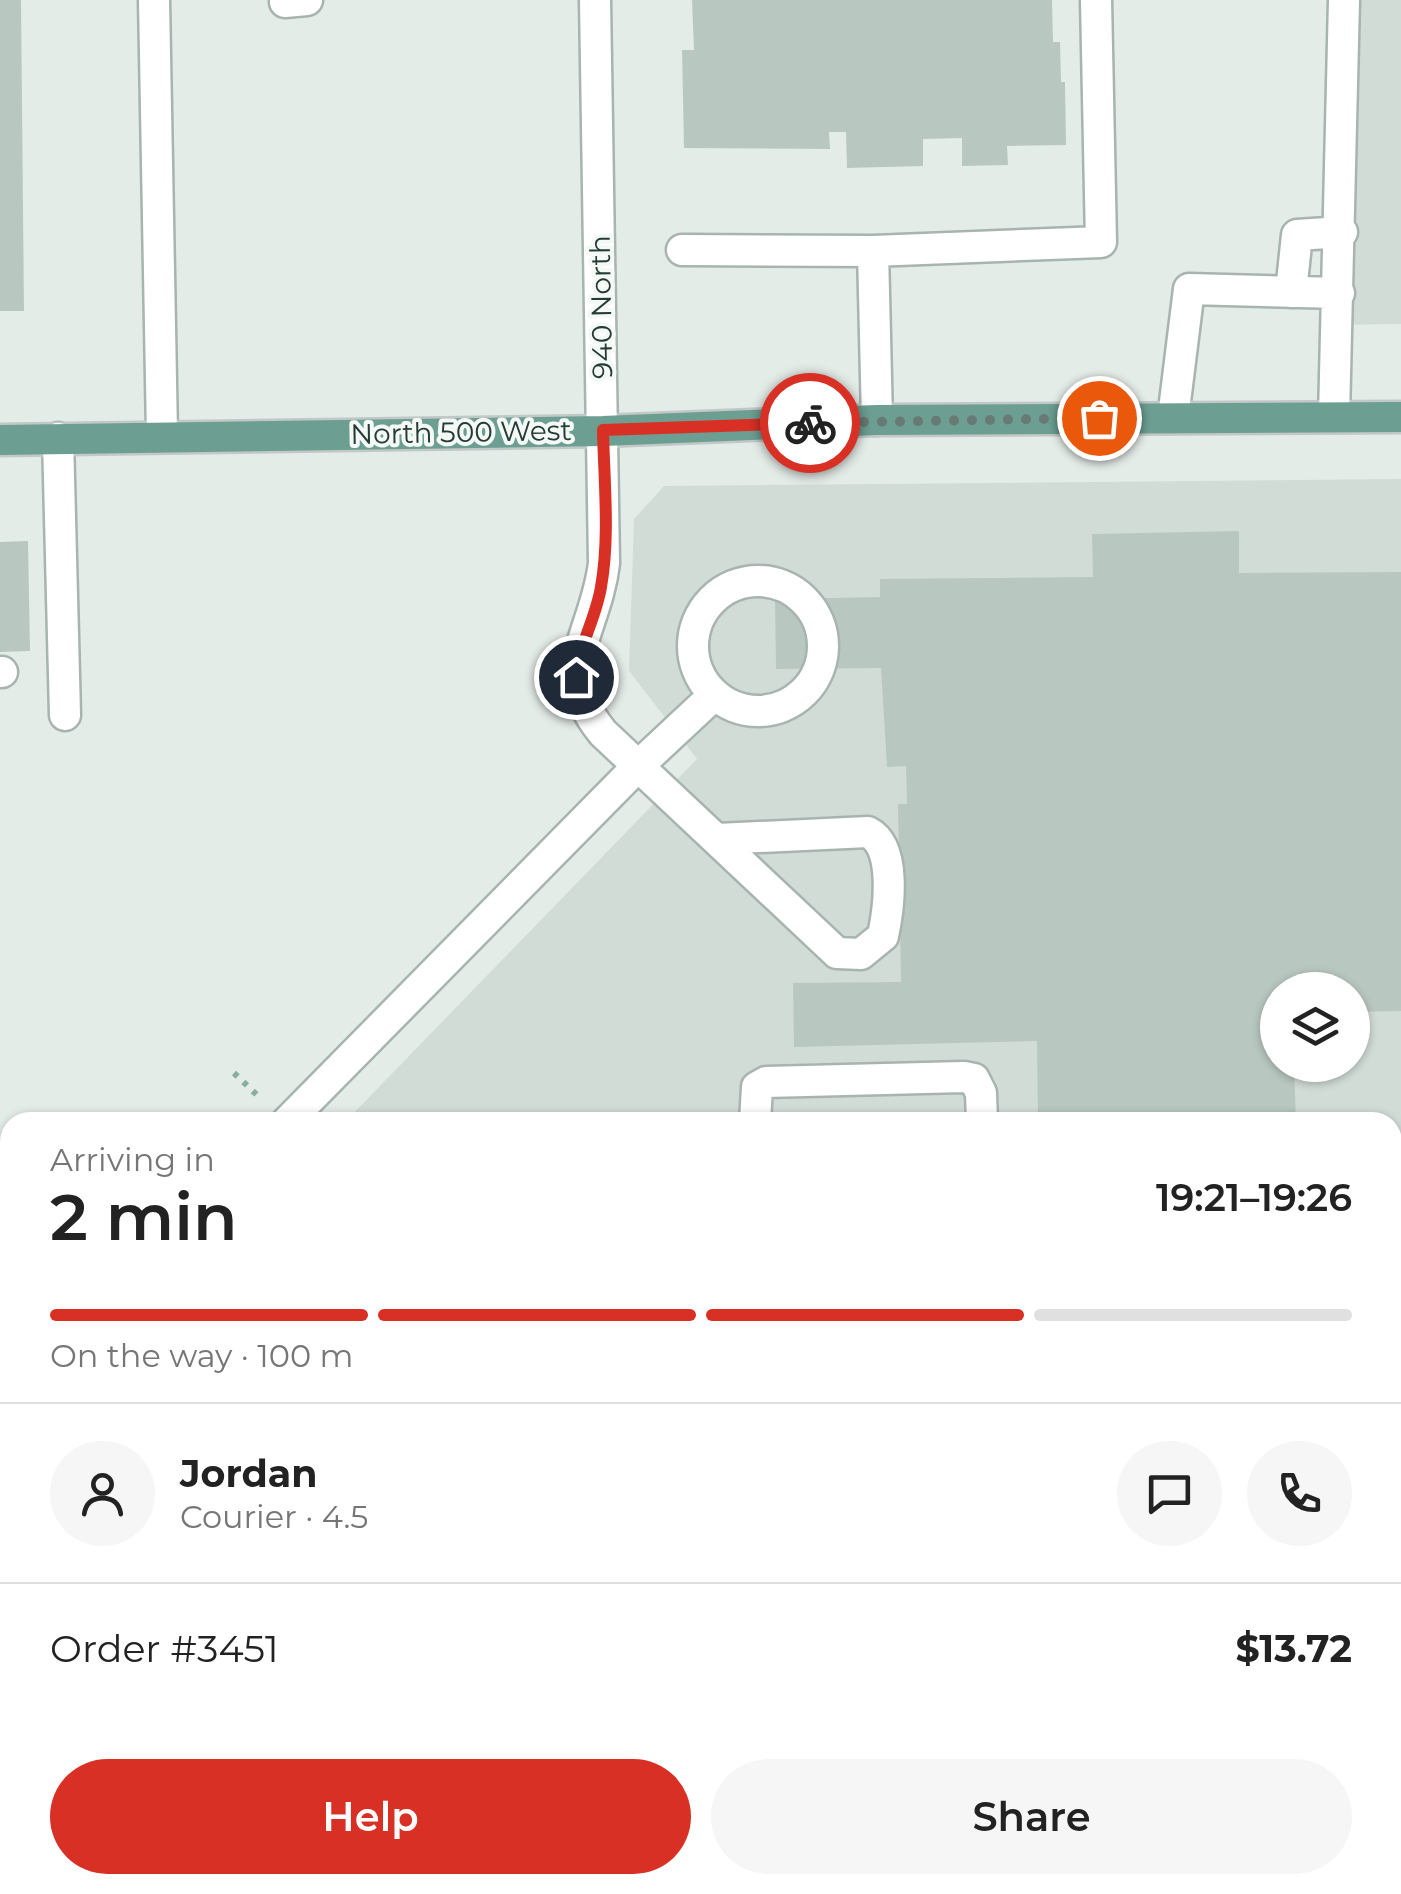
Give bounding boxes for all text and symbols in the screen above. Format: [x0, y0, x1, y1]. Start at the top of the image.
street label: 940 North [583, 235, 619, 379]
courier [760, 373, 860, 473]
pin [1057, 376, 1142, 461]
icon: bag [1072, 391, 1127, 446]
icon: bike [783, 396, 838, 451]
street label: North 500 West [350, 413, 572, 451]
pin [534, 635, 619, 720]
icon: home [549, 650, 604, 705]
map controls [1260, 972, 1370, 1082]
button: layers [1260, 972, 1370, 1082]
text: Arriving in [50, 1140, 215, 1179]
text: 19:21–19:26 [1156, 1174, 1352, 1221]
text: 2 min [50, 1177, 238, 1256]
text: On the way · 100 m [50, 1336, 353, 1375]
button: person [50, 1441, 155, 1546]
button: chat [1117, 1441, 1222, 1546]
button: phone [1247, 1441, 1352, 1546]
text: Jordan [180, 1450, 318, 1497]
text: Courier · 4.5 [180, 1497, 368, 1536]
text: Order #3451 [50, 1625, 279, 1672]
text: $13.72 [1235, 1625, 1352, 1672]
button: Help [50, 1759, 691, 1874]
button: Share [711, 1759, 1352, 1874]

